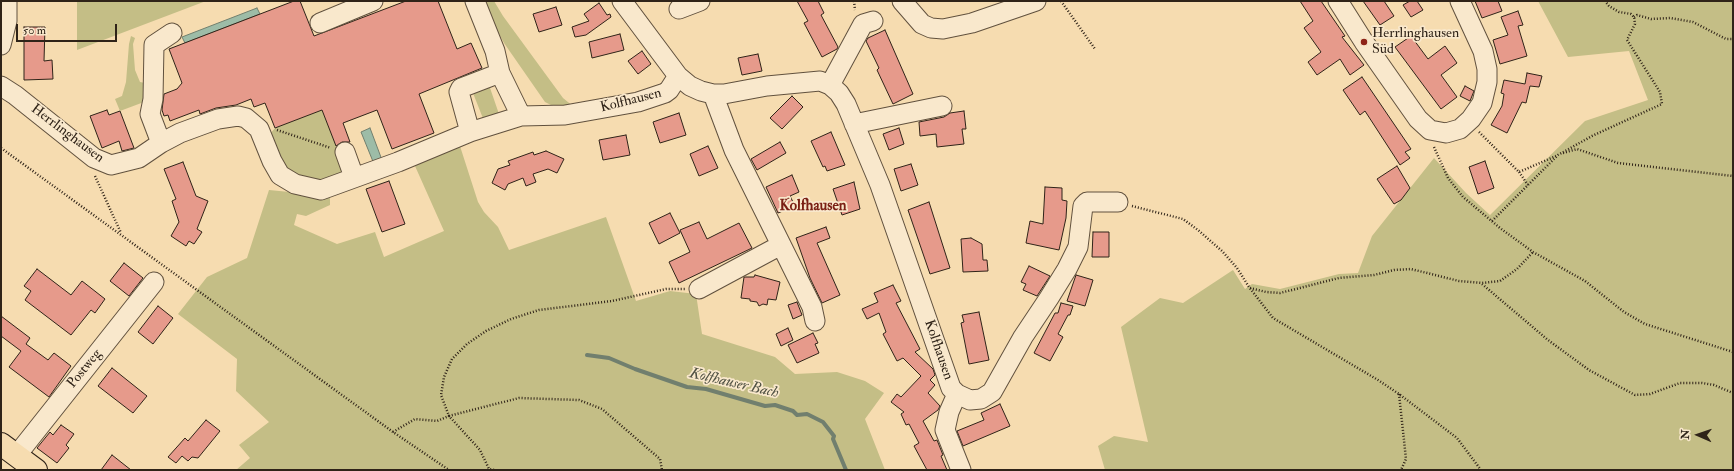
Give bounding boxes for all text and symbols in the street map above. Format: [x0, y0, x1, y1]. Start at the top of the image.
scale bar [18, 16, 119, 42]
text: 50 m [23, 23, 46, 38]
place label: Herrlinghausen Süd [1372, 26, 1459, 58]
marker: Herrlinghausen Süd [1359, 37, 1369, 47]
street label: Kolfhausen [599, 85, 663, 117]
street label: Herrlinghausen [27, 101, 107, 167]
district label: Kolfhausen [780, 198, 846, 216]
street label: Kolfhausen [920, 318, 956, 382]
street label: Postweg [64, 346, 106, 392]
water label: Kolfhauser Bach [688, 365, 780, 403]
north arrow [1678, 415, 1718, 455]
text: N [1679, 429, 1692, 440]

